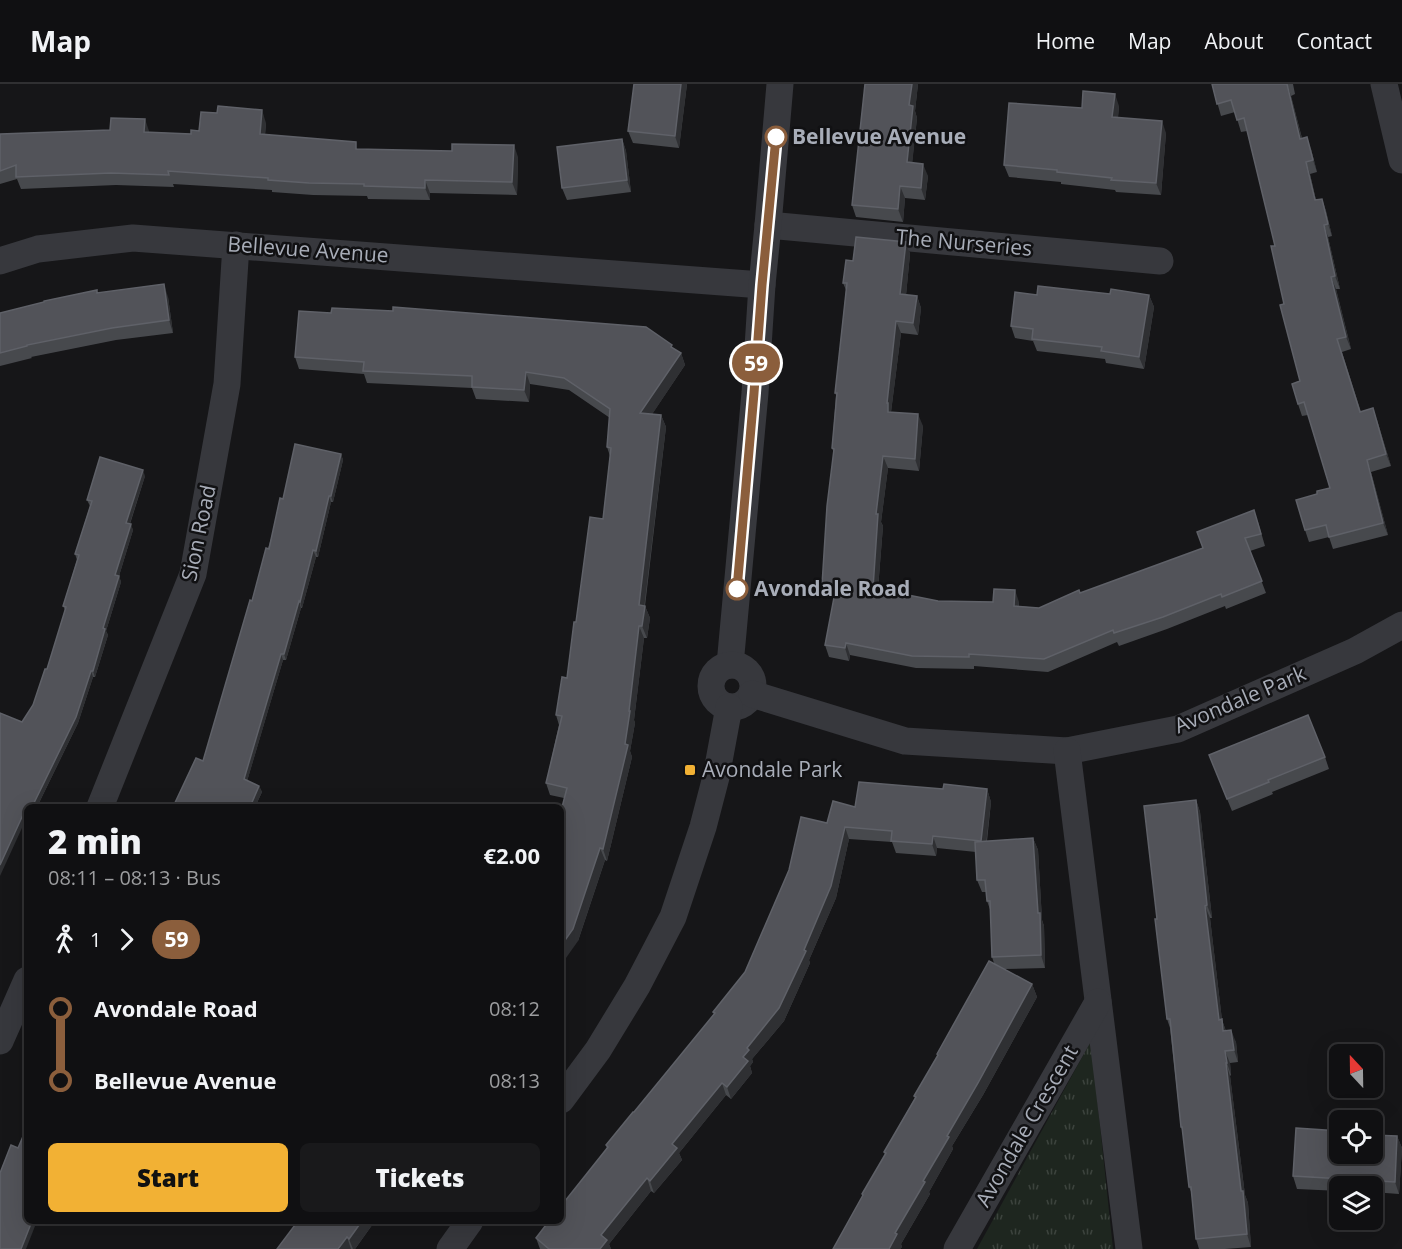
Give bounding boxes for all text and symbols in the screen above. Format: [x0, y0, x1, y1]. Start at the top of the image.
text: Map [30, 22, 91, 60]
text: Home [1036, 27, 1095, 55]
text: Map [1128, 27, 1171, 55]
text: About [1204, 27, 1264, 55]
text: Contact [1297, 27, 1372, 55]
place label: Bellevue Avenue [792, 122, 966, 150]
marker: Bellevue Avenue [765, 126, 787, 148]
street label: The Nurseries [895, 222, 1033, 262]
street label: Bellevue Avenue [227, 229, 390, 269]
line badge: 59 [729, 344, 783, 382]
text: 59 [744, 349, 768, 377]
street label: Sion Road [174, 482, 222, 584]
place label: Avondale Road [754, 574, 910, 602]
marker: Avondale Road [726, 578, 748, 600]
street label: Avondale Park [1170, 659, 1310, 739]
place label: Avondale Park [702, 755, 842, 783]
marker: Avondale Park [683, 763, 697, 777]
text: 2 min [48, 819, 142, 864]
text: €2.00 [483, 840, 540, 870]
text: 08:11 – 08:13 · Bus [48, 864, 221, 891]
icon: walk [48, 923, 81, 956]
icon: forward [110, 923, 143, 956]
text: 59 [164, 925, 188, 953]
text: 1 [90, 926, 101, 953]
text: Avondale Road [94, 993, 258, 1023]
text: 08:12 [489, 995, 540, 1022]
street label: Avondale Crescent [968, 1040, 1084, 1211]
north arrow [1329, 1044, 1383, 1098]
map controls [1329, 1044, 1383, 1230]
text: Bellevue Avenue [94, 1065, 277, 1095]
text: 08:13 [489, 1067, 540, 1094]
button: locate [1329, 1110, 1383, 1164]
button: Start [48, 1143, 288, 1212]
button: Tickets [300, 1143, 540, 1212]
button: layers [1329, 1176, 1383, 1230]

